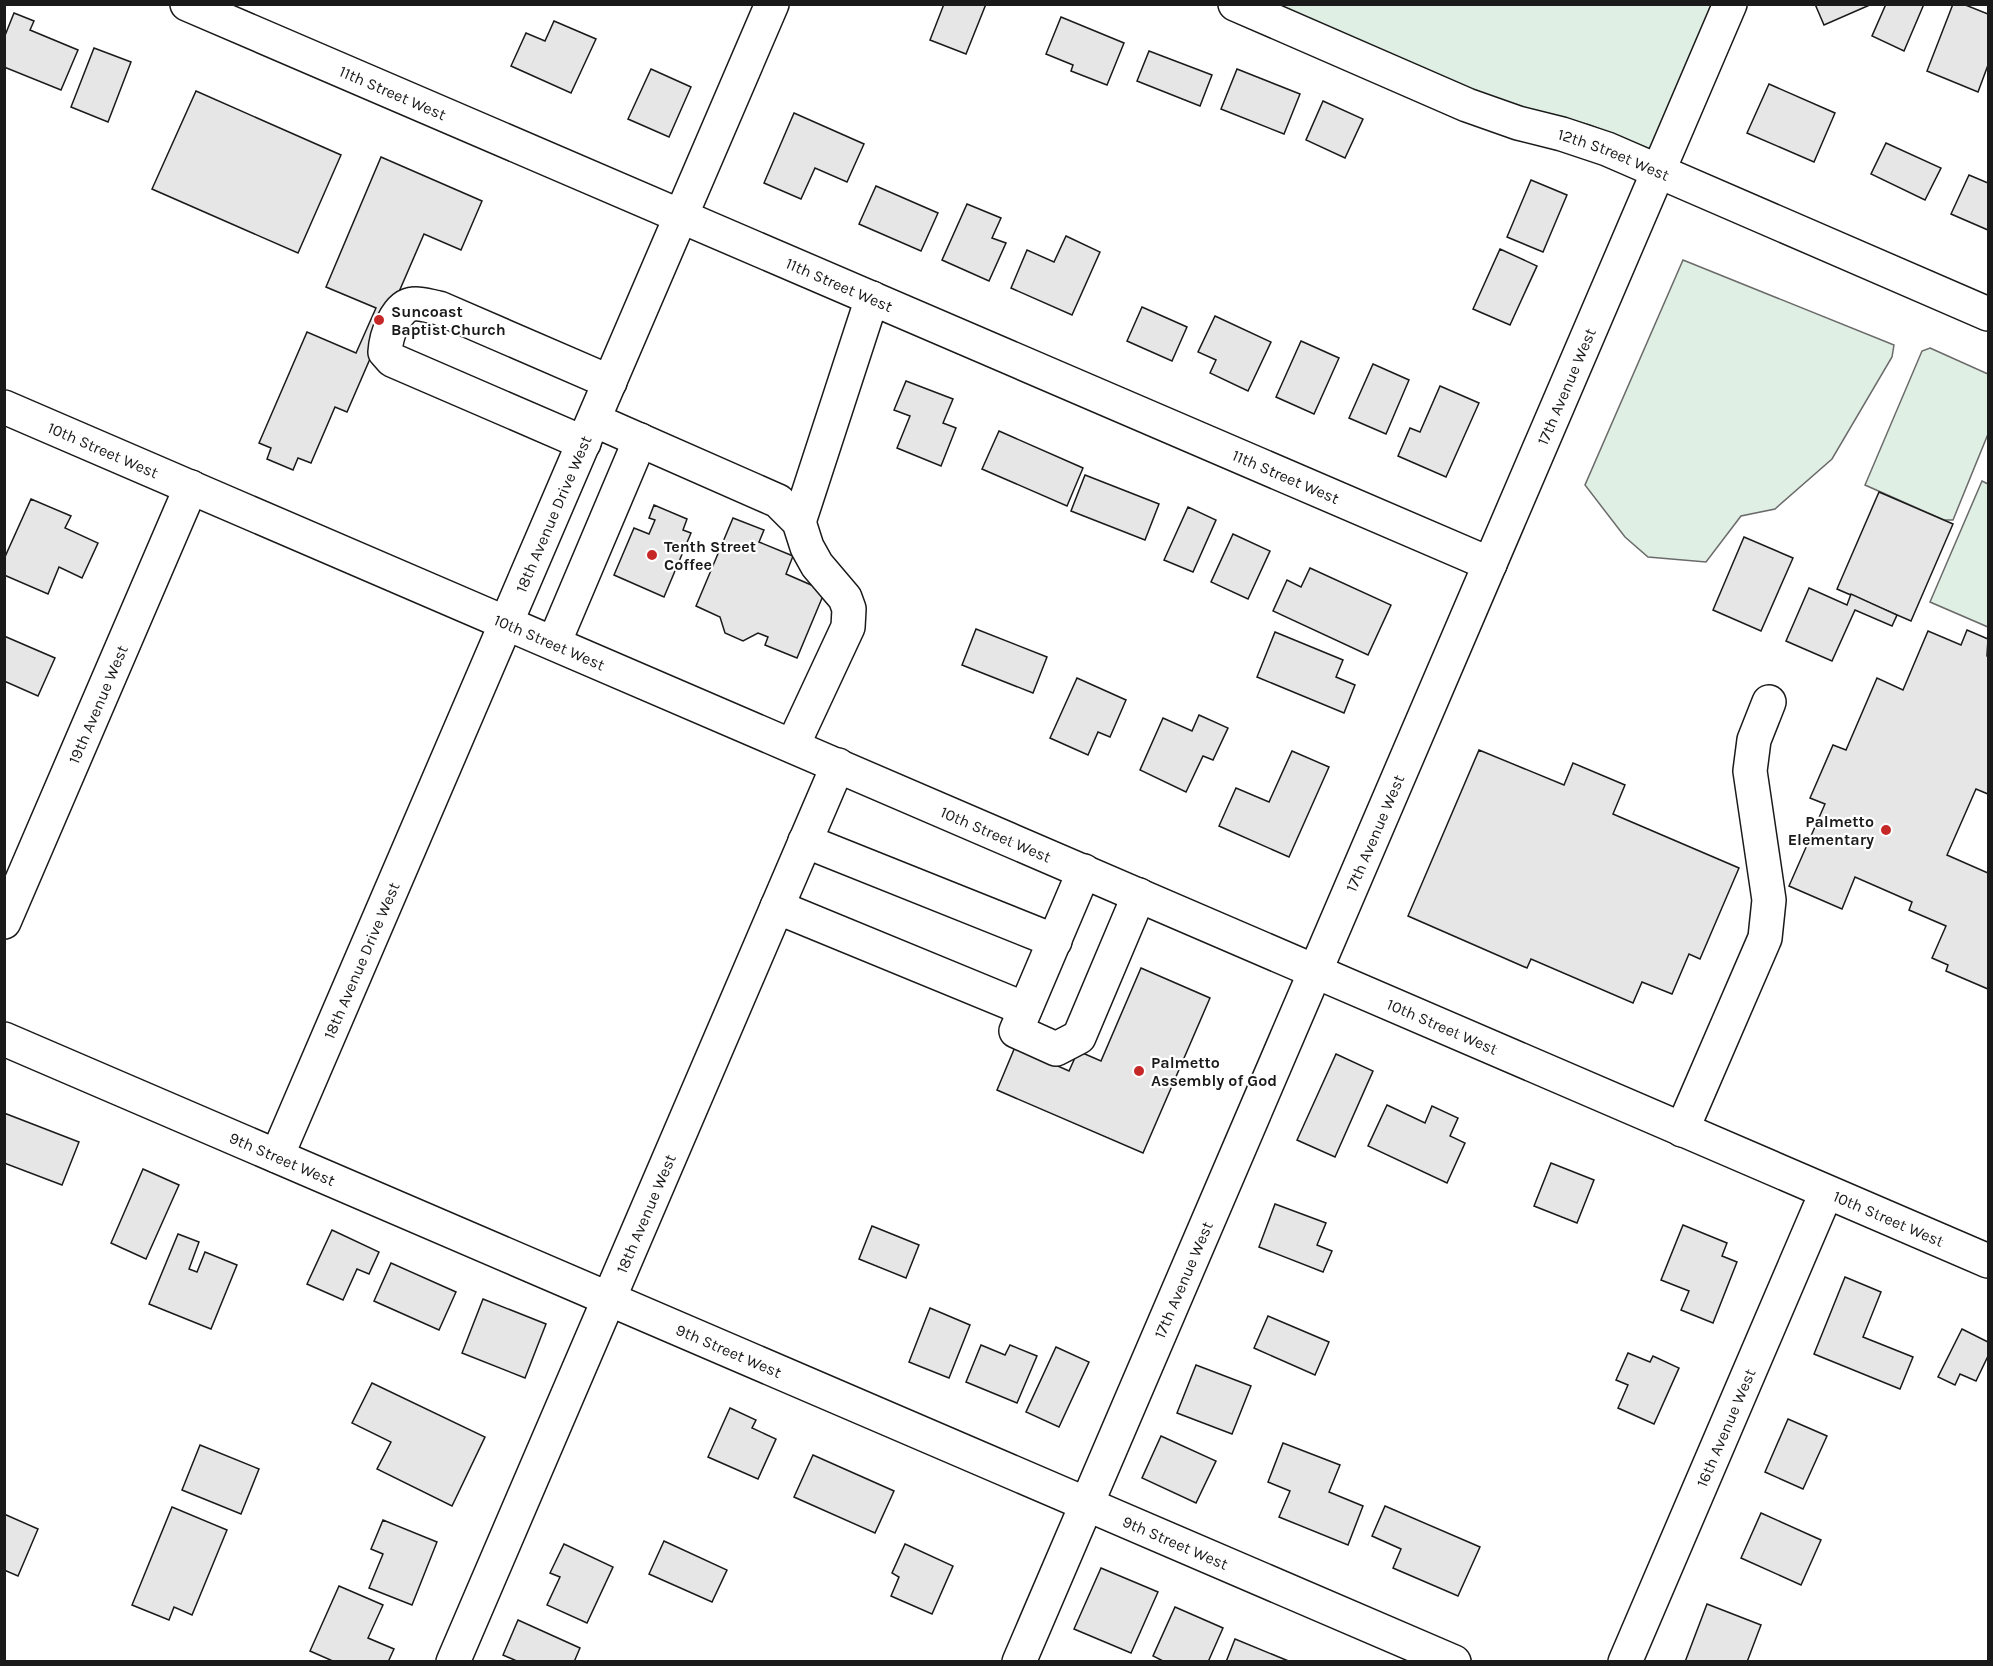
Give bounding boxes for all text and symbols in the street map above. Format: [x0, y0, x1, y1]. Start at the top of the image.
street label: 11th Street West [336, 62, 449, 124]
street label: 12th Street West [1556, 124, 1672, 185]
street label: 11th Street West [783, 254, 895, 316]
place label: Suncoast Baptist Church [391, 302, 506, 339]
marker: Suncoast Baptist Church [372, 313, 386, 327]
street label: 17th Avenue West [1533, 325, 1600, 448]
street label: 10th Street West [45, 418, 161, 482]
street label: 18th Avenue Drive West [511, 433, 595, 595]
street label: 11th Street West [1229, 445, 1342, 508]
place label: Tenth Street Coffee [664, 537, 756, 574]
marker: Tenth Street Coffee [645, 548, 659, 562]
street label: 10th Street West [491, 610, 608, 674]
street label: 19th Avenue West [64, 642, 132, 767]
street label: 17th Avenue West [1342, 772, 1408, 895]
street label: 10th Street West [938, 802, 1054, 867]
place label: Palmetto Elementary [1788, 812, 1874, 849]
marker: Palmetto Elementary [1879, 823, 1893, 837]
street label: 18th Avenue Drive West [319, 879, 404, 1042]
street label: 10th Street West [1384, 994, 1500, 1059]
place label: Palmetto Assembly of God [1151, 1053, 1277, 1090]
marker: Palmetto Assembly of God [1132, 1064, 1146, 1078]
street label: 9th Street West [227, 1128, 338, 1190]
street label: 18th Avenue West [612, 1151, 680, 1276]
street label: 10th Street West [1830, 1187, 1947, 1251]
street label: 17th Avenue West [1150, 1219, 1217, 1341]
street label: 9th Street West [673, 1320, 784, 1382]
street label: 16th Avenue West [1692, 1366, 1760, 1490]
street label: 9th Street West [1120, 1512, 1231, 1574]

